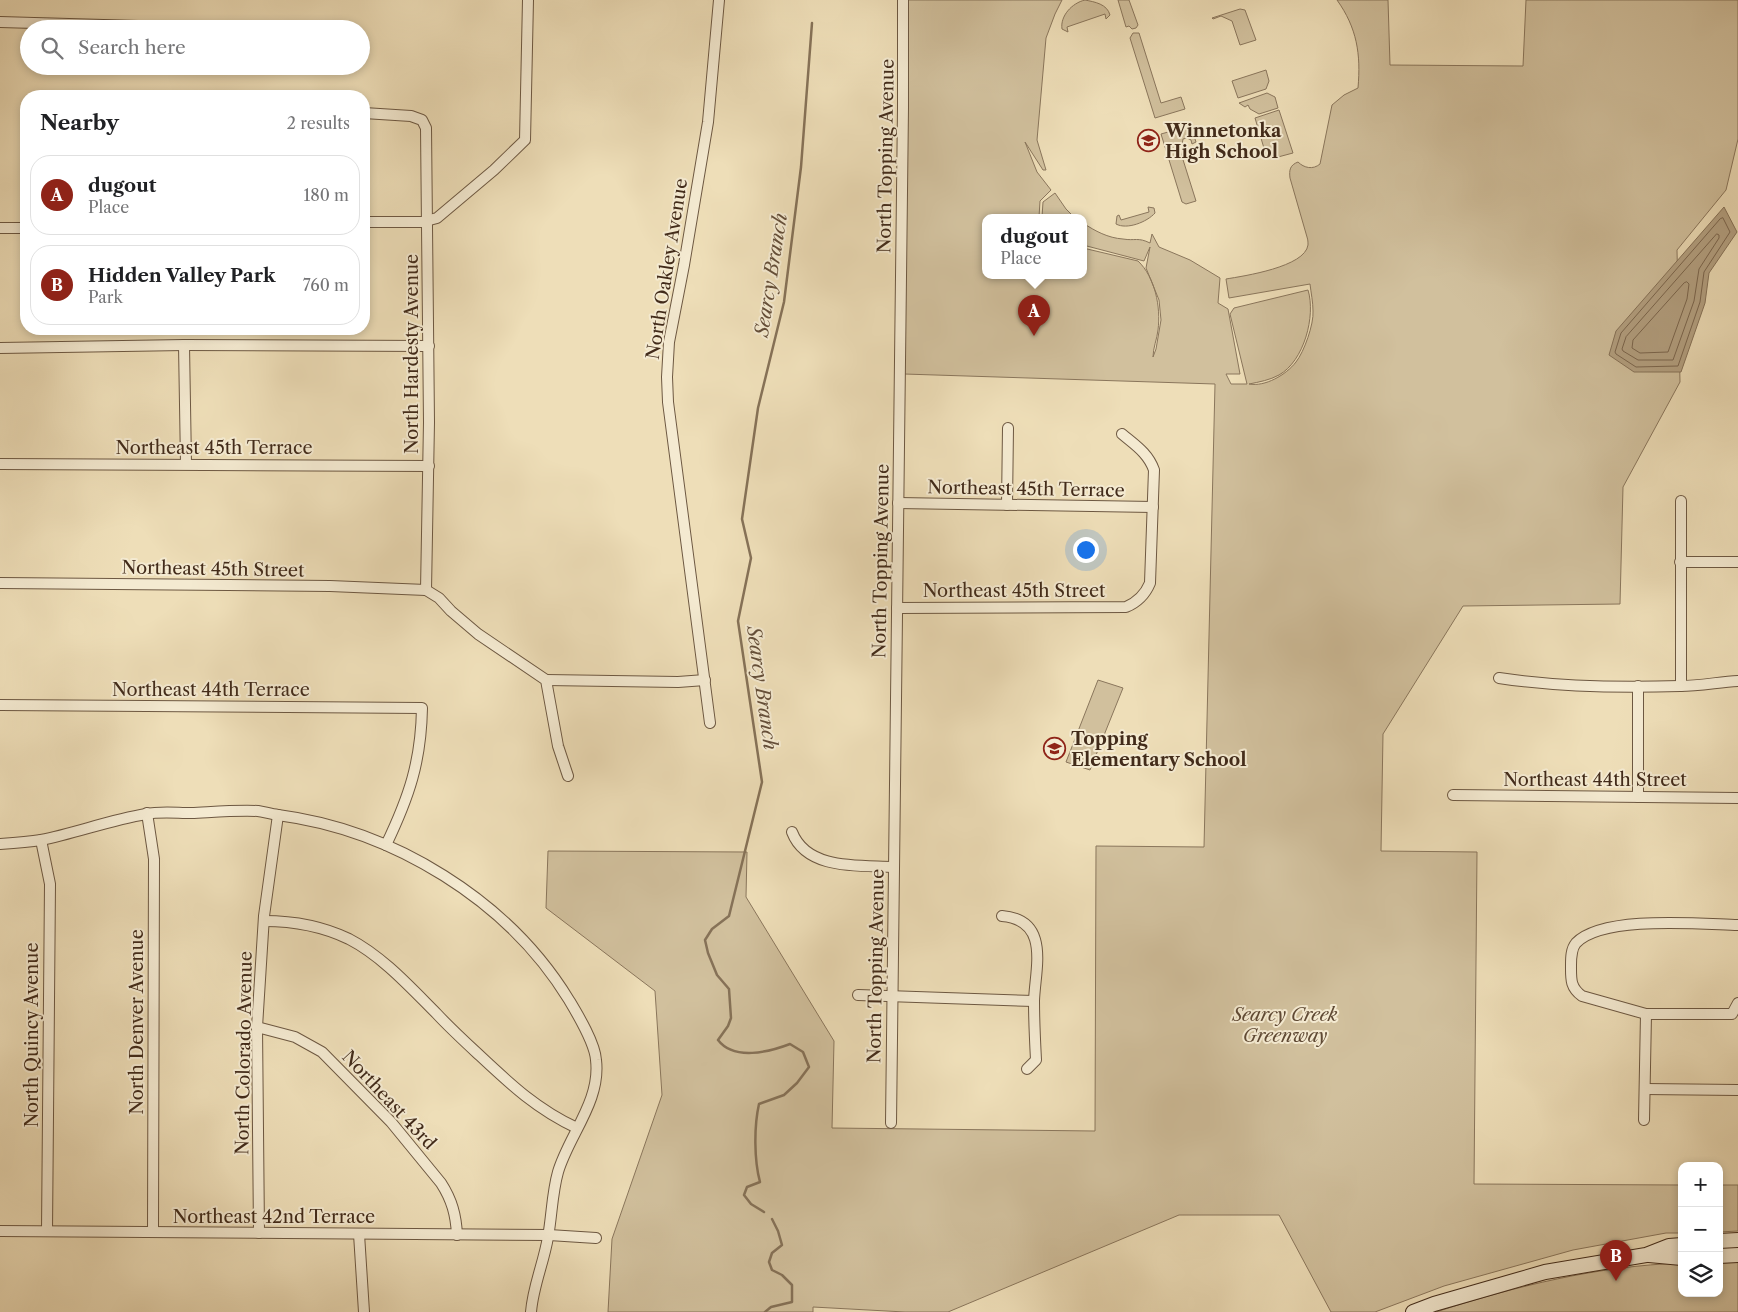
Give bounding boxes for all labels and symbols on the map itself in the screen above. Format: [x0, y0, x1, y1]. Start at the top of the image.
street label: North Topping Avenue [873, 59, 899, 253]
place label: Winnetonka High School [1164, 120, 1282, 163]
school or university icon: Winnetonka High School [1137, 129, 1161, 153]
street label: North Oakley Avenue [642, 177, 692, 361]
water label: Searcy Branch [750, 211, 792, 339]
street label: North Hardesty Avenue [401, 254, 423, 454]
pin: A [1018, 295, 1050, 336]
street label: Northeast 45th Terrace [115, 437, 313, 459]
street label: North Topping Avenue [868, 464, 894, 658]
street label: Northeast 45th Terrace [927, 476, 1125, 502]
your location [1073, 537, 1099, 563]
street label: Northeast 45th Street [121, 556, 305, 582]
street label: Northeast 45th Street [923, 580, 1106, 602]
water label: Searcy Branch [742, 624, 782, 752]
street label: Northeast 44th Terrace [112, 679, 310, 701]
place label: Topping Elementary School [1071, 728, 1247, 771]
school or university icon: Topping Elementary School [1043, 737, 1067, 761]
street label: Northeast 44th Street [1503, 769, 1687, 791]
street label: North Topping Avenue [863, 869, 889, 1063]
street label: North Denver Avenue [126, 929, 148, 1115]
street label: North Quincy Avenue [21, 943, 43, 1127]
street label: North Colorado Avenue [231, 951, 257, 1155]
park label: Searcy Creek Greenway [1232, 1004, 1338, 1047]
street label: Northeast 43rd [337, 1046, 441, 1154]
street label: Northeast 42nd Terrace [173, 1206, 375, 1228]
pin: B [1600, 1240, 1632, 1281]

